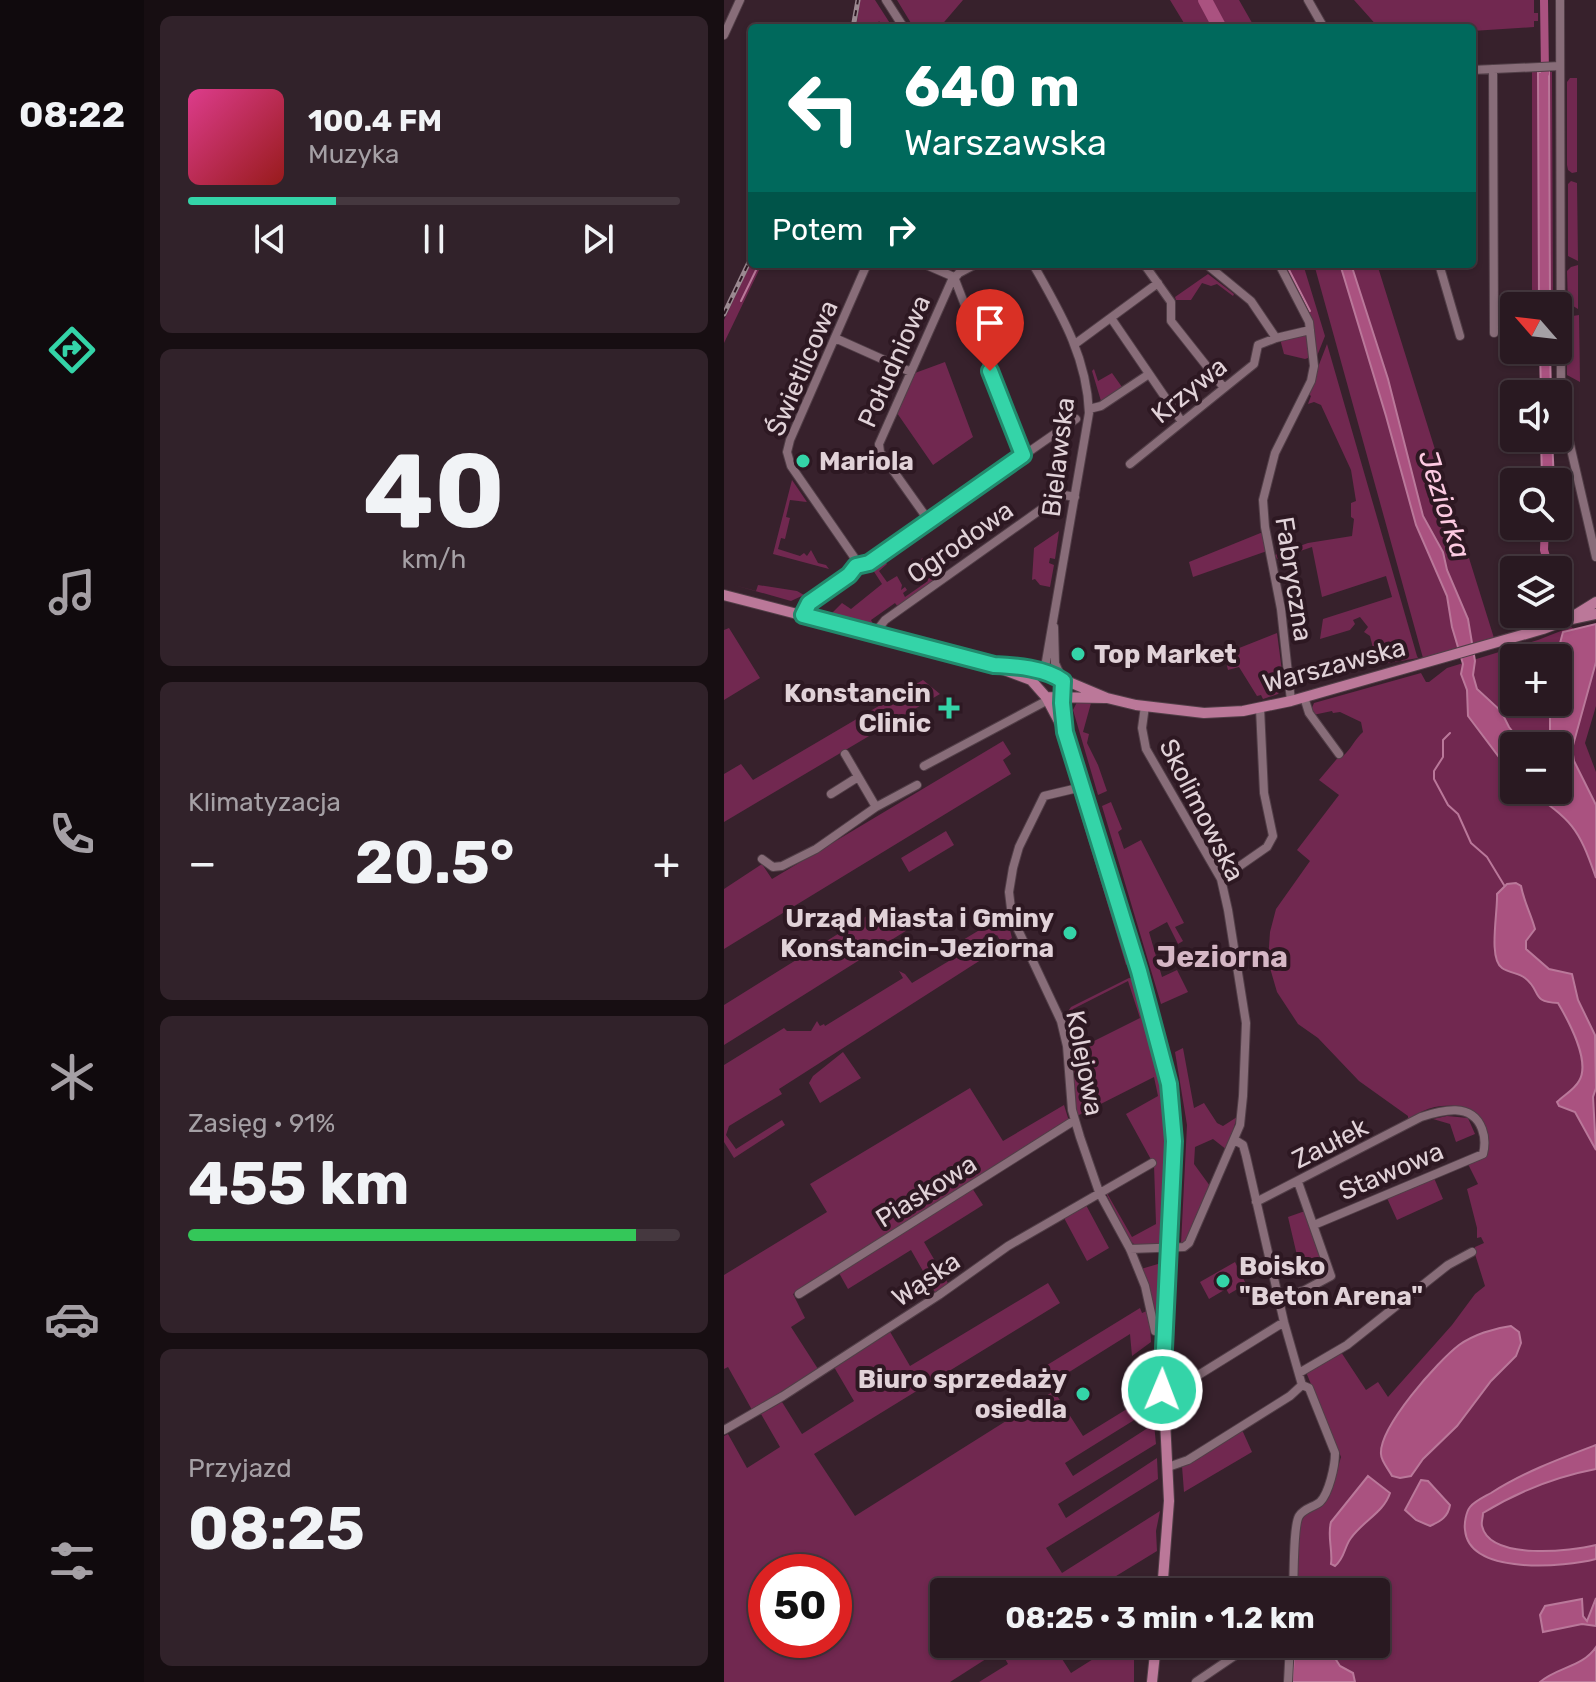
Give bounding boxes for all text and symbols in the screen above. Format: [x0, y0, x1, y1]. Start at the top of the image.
text: 640 m [904, 54, 1080, 120]
icon: left [772, 56, 876, 160]
text: 08:22 [19, 93, 125, 136]
text: 100.4 FM [308, 103, 442, 139]
text: Warszawska [904, 121, 1107, 164]
text: Muzyka [308, 139, 399, 170]
icon: right [879, 208, 923, 252]
text: Potem [772, 212, 863, 248]
icon: previous [248, 217, 292, 261]
icon: pause [412, 217, 456, 261]
icon: next [576, 217, 620, 261]
pin [956, 289, 1024, 371]
street label: Południowa [852, 290, 937, 432]
north arrow [1500, 292, 1572, 364]
map controls [1500, 292, 1572, 804]
street label: Świetlicowa [760, 296, 845, 441]
icon: arrive [968, 301, 1012, 345]
icon: directions [44, 322, 100, 378]
street label: Krzywa [1145, 351, 1233, 430]
button: sound [1500, 380, 1572, 452]
street label: Bielawska [1036, 396, 1081, 519]
text: 40 [363, 430, 505, 553]
place label: Mariola [819, 446, 914, 477]
water label: Jeziorka [1412, 446, 1477, 562]
marker: Mariola [794, 452, 812, 470]
button: search [1500, 468, 1572, 540]
street label: Ogrodowa [901, 495, 1019, 590]
street label: Fabryczna [1268, 515, 1319, 644]
text: km/h [402, 544, 466, 575]
button: layers [1500, 556, 1572, 628]
icon: music [44, 564, 100, 620]
street label: Warszawska [1259, 632, 1409, 699]
place label: Top Market [1094, 639, 1237, 670]
button: + [1500, 644, 1572, 716]
marker: Top Market [1069, 645, 1087, 663]
place label: Konstancin Clinic [784, 678, 931, 739]
marker: Konstancin Clinic [938, 697, 960, 719]
button: − [1500, 732, 1572, 804]
street label: Skolimowska [1152, 734, 1251, 887]
text: Klimatyzacja [188, 787, 341, 818]
icon: phone [44, 806, 100, 862]
text: 20.5° [355, 827, 515, 898]
text: − [188, 837, 217, 889]
text: + [653, 837, 680, 889]
place label: Urząd Miasta i Gminy Konstancin-Jeziorna [780, 903, 1054, 964]
marker: Urząd Miasta i Gminy Konstancin-Jeziorna [1061, 924, 1079, 942]
district label: Jeziorna [1156, 939, 1288, 975]
street label: Kolejowa [1059, 1008, 1110, 1118]
icon: climate [44, 1049, 100, 1105]
text: Zasięg · 91% [188, 1108, 335, 1139]
street label: Zaułek [1287, 1111, 1374, 1176]
street label: Stawowa [1334, 1136, 1448, 1207]
text: 455 km [188, 1148, 409, 1219]
street label: Piaskowa [870, 1148, 982, 1234]
street label: Wąska [886, 1245, 966, 1313]
place label: Boisko "Beton Arena" [1239, 1251, 1423, 1312]
marker: Boisko "Beton Arena" [1214, 1272, 1232, 1290]
icon: car [44, 1291, 100, 1347]
position arrow [1120, 1348, 1204, 1432]
place label: Biuro sprzedaży osiedla [858, 1364, 1067, 1425]
marker: Biuro sprzedaży osiedla [1074, 1385, 1092, 1403]
text: Przyjazd [188, 1453, 292, 1484]
text: 08:25 [188, 1493, 365, 1564]
icon: filters [44, 1533, 100, 1589]
speed limit sign: 50 [748, 1554, 852, 1658]
text: 08:25 · 3 min · 1.2 km [1005, 1600, 1315, 1636]

